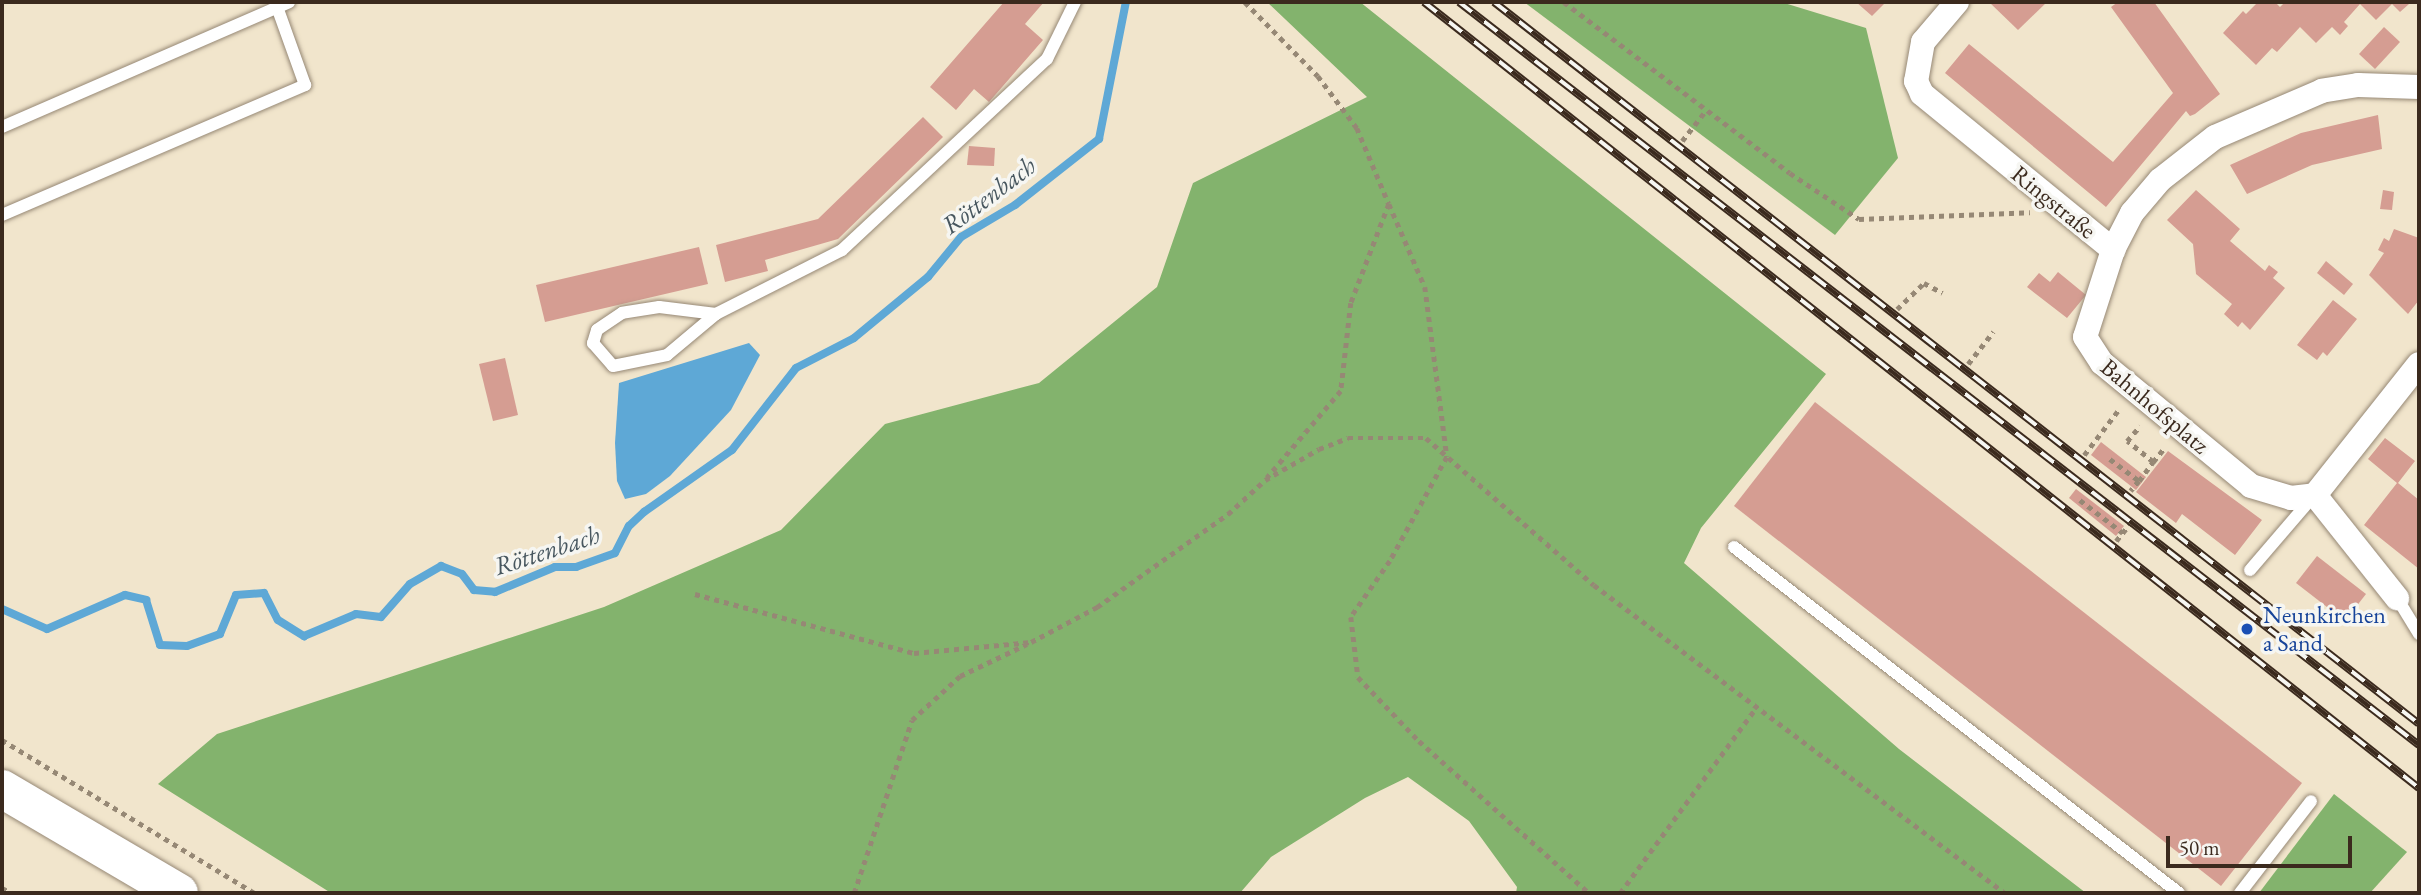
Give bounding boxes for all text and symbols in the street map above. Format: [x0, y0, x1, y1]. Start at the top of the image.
water label: Röttenbach [936, 151, 1042, 241]
street label: Ringstraße [2006, 159, 2102, 245]
street label: Bahnhofsplatz [2095, 352, 2215, 460]
water label: Röttenbach [490, 519, 604, 583]
place label: Neunkirchen a Sand [2263, 601, 2386, 657]
marker: Neunkirchen a Sand [2237, 619, 2257, 639]
scale bar [2169, 822, 2354, 866]
text: 50 m [2179, 834, 2220, 861]

